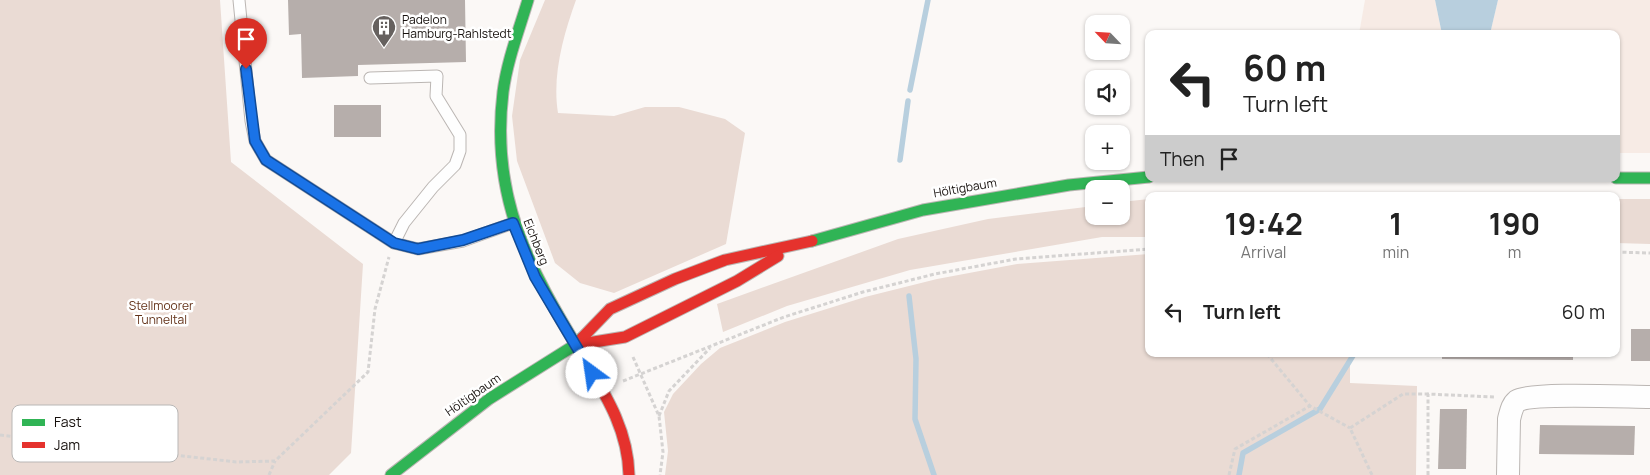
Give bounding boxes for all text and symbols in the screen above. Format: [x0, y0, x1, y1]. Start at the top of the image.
place label: Padelon Hamburg-Rahlstedt [402, 11, 512, 42]
building icon: Padelon Hamburg-Rahlstedt [371, 14, 397, 48]
north arrow [1085, 15, 1130, 60]
map controls [1085, 15, 1130, 225]
pin [225, 18, 267, 69]
icon: arrive [232, 25, 260, 53]
text: 60 m [1243, 44, 1326, 92]
icon: left [1160, 50, 1225, 115]
button: sound [1085, 70, 1130, 115]
text: Turn left [1243, 89, 1328, 119]
button: + [1085, 125, 1130, 170]
icon: arrive [1215, 145, 1243, 173]
text: Then [1160, 146, 1205, 172]
street label: Höltigbaum [932, 174, 998, 201]
button: − [1085, 180, 1130, 225]
text: 19:42 [1225, 203, 1303, 244]
text: 1 [1389, 203, 1402, 244]
text: 190 [1489, 203, 1540, 244]
street label: Eichberg [519, 216, 553, 268]
text: Arrival [1241, 241, 1287, 263]
text: min [1382, 241, 1409, 263]
text: m [1508, 241, 1521, 263]
park label: Stellmoorer Tunneltal [129, 297, 194, 328]
icon: left [1160, 298, 1188, 326]
text: Turn left [1203, 299, 1281, 325]
text: 60 m [1562, 299, 1605, 325]
position arrow [565, 346, 617, 398]
street label: Höltigbaum [442, 369, 504, 420]
legend [12, 405, 178, 462]
text: Fast [54, 412, 82, 431]
text: Jam [54, 435, 80, 454]

